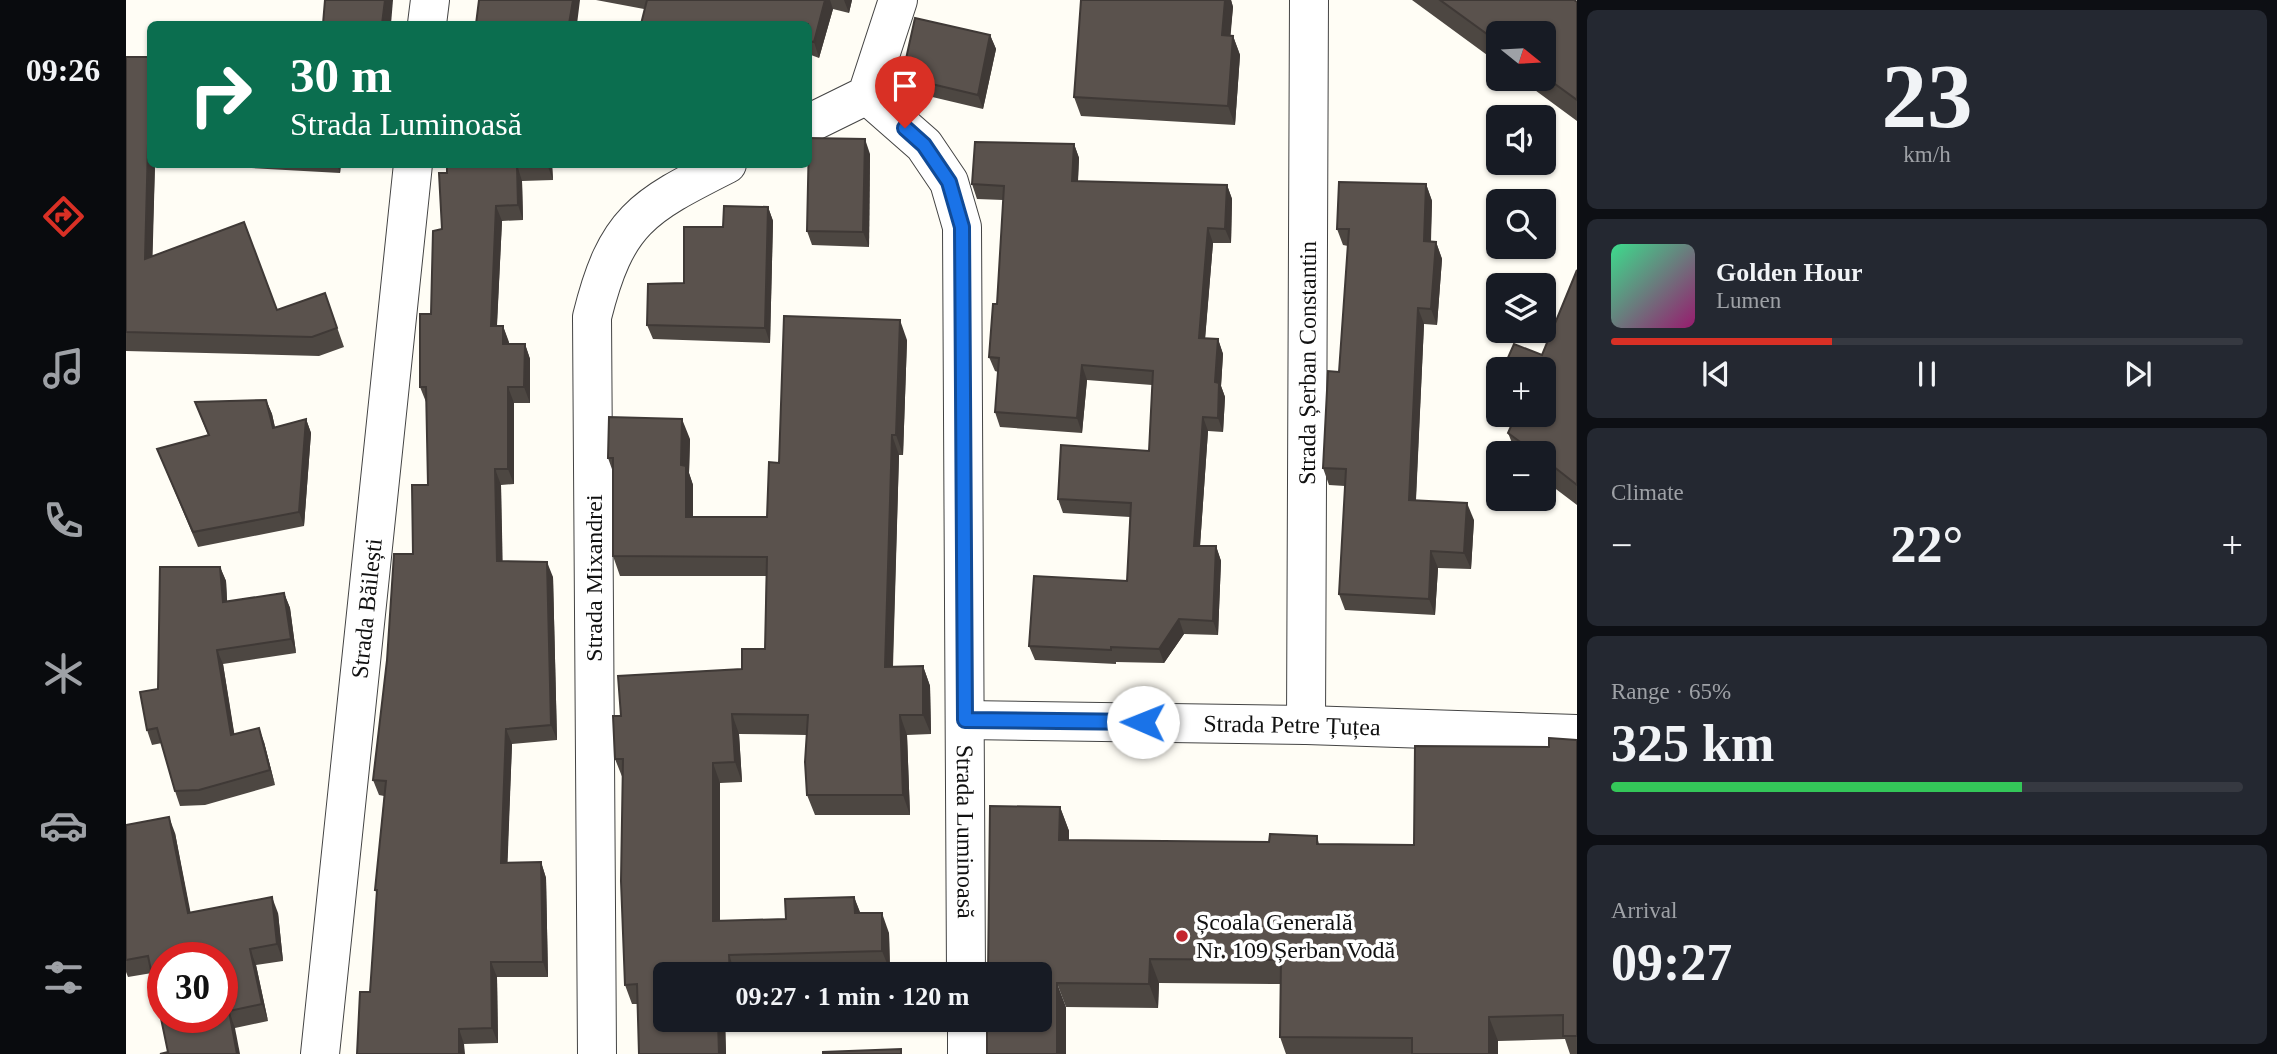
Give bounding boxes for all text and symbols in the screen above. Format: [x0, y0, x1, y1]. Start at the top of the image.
north arrow [1486, 21, 1556, 91]
map controls [1486, 21, 1556, 511]
text: 23 [1882, 46, 1973, 147]
text: 30 m [290, 48, 392, 103]
icon: right [175, 49, 266, 140]
text: 09:26 [26, 52, 100, 88]
pin [875, 56, 935, 128]
icon: arrive [886, 67, 924, 105]
button: sound [1486, 105, 1556, 175]
text: Strada Luminoasă [290, 106, 522, 142]
text: km/h [1903, 142, 1951, 167]
button: search [1486, 189, 1556, 259]
icon: directions [39, 192, 88, 241]
street label: Strada Șerban Constantin [1294, 241, 1321, 485]
text: Golden Hour [1716, 258, 1863, 287]
button: layers [1486, 273, 1556, 343]
text: Lumen [1716, 288, 1781, 313]
icon: music [39, 344, 88, 393]
icon: previous [1697, 355, 1735, 393]
icon: pause [1908, 355, 1946, 393]
icon: next [2119, 355, 2157, 393]
button: + [1486, 357, 1556, 427]
button: − [1486, 441, 1556, 511]
text: Climate [1611, 480, 1684, 505]
street label: Strada Mixandrei [581, 494, 607, 662]
icon: phone [39, 496, 88, 545]
text: 22° [1891, 516, 1963, 573]
text: − [1611, 524, 1632, 566]
text: + [2222, 524, 2243, 566]
street label: Strada Băilești [346, 537, 387, 680]
icon: climate [39, 649, 88, 698]
text: Range · 65% [1611, 679, 1731, 704]
position arrow [1106, 685, 1180, 759]
street label: Strada Petre Țuțea [1203, 710, 1381, 740]
text: 325 km [1611, 715, 1774, 772]
street label: Strada Luminoasă [952, 745, 979, 919]
icon: car [39, 801, 88, 850]
text: Arrival [1611, 898, 1677, 923]
place label: Școala Generală Nr. 109 Șerban Vodă [1196, 909, 1395, 963]
marker: Școala Generală Nr. 109 Șerban Vodă [1174, 928, 1190, 944]
text: 09:27 [1611, 934, 1732, 991]
speed limit sign: 30 [147, 942, 238, 1033]
icon: filters [39, 953, 88, 1002]
text: 09:27 · 1 min · 120 m [736, 982, 970, 1011]

